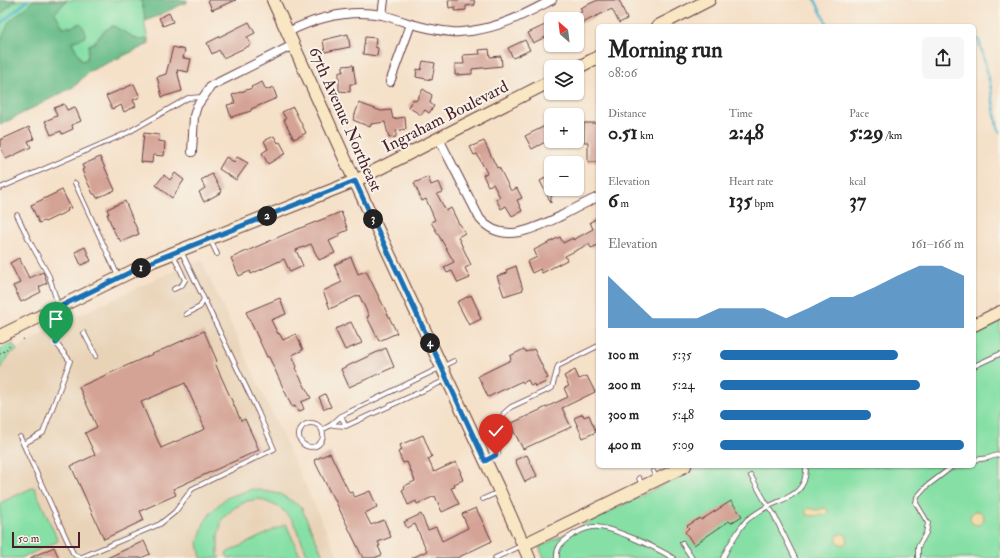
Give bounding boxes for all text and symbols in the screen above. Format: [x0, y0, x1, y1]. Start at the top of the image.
north arrow [544, 12, 584, 52]
map controls [544, 12, 584, 196]
text: Morning run [608, 36, 723, 64]
button: share [922, 37, 964, 79]
street label: 67th Avenue Northeast [304, 44, 387, 195]
button: layers [544, 60, 584, 100]
text: 08:06 [608, 65, 637, 81]
street label: Ingraham Boulevard [379, 75, 512, 157]
text: Distance [608, 107, 646, 120]
text: Time [729, 107, 753, 120]
text: Pace [849, 107, 869, 120]
button: + [544, 108, 584, 148]
text: 0.51 [608, 120, 638, 145]
text: 2:48 [729, 120, 764, 145]
text: 5:29 [849, 120, 883, 145]
text: km [638, 129, 654, 142]
text: /km [883, 129, 902, 142]
button: − [544, 156, 584, 196]
text: Elevation [608, 175, 650, 188]
text: Heart rate [729, 175, 773, 188]
text: kcal [849, 175, 866, 188]
text: 6 [608, 188, 618, 213]
text: 135 [729, 188, 752, 213]
text: 37 [849, 188, 866, 213]
text: m [618, 197, 629, 210]
text: bpm [752, 197, 774, 210]
pin: 2 [257, 206, 277, 226]
text: 2 [264, 209, 270, 222]
pin: 3 [363, 209, 383, 229]
text: 3 [371, 212, 375, 225]
text: Elevation [608, 236, 658, 252]
text: 161–166 m [911, 236, 964, 252]
pin: 1 [131, 258, 151, 278]
text: 1 [139, 261, 143, 274]
pin [39, 302, 73, 343]
icon: arrive [45, 308, 67, 330]
pin: 4 [420, 333, 440, 353]
text: 4 [427, 336, 433, 349]
text: 100 m [608, 347, 639, 363]
text: 5:35 [672, 347, 692, 363]
text: 200 m [608, 377, 641, 393]
text: 5:24 [672, 377, 695, 393]
text: 300 m [608, 407, 639, 423]
text: 5:48 [672, 407, 694, 423]
pin [479, 414, 513, 455]
icon: check [485, 420, 507, 442]
text: 400 m [608, 437, 641, 453]
text: 5:09 [672, 437, 694, 453]
scale bar [12, 530, 80, 549]
text: 50 m [18, 532, 39, 545]

